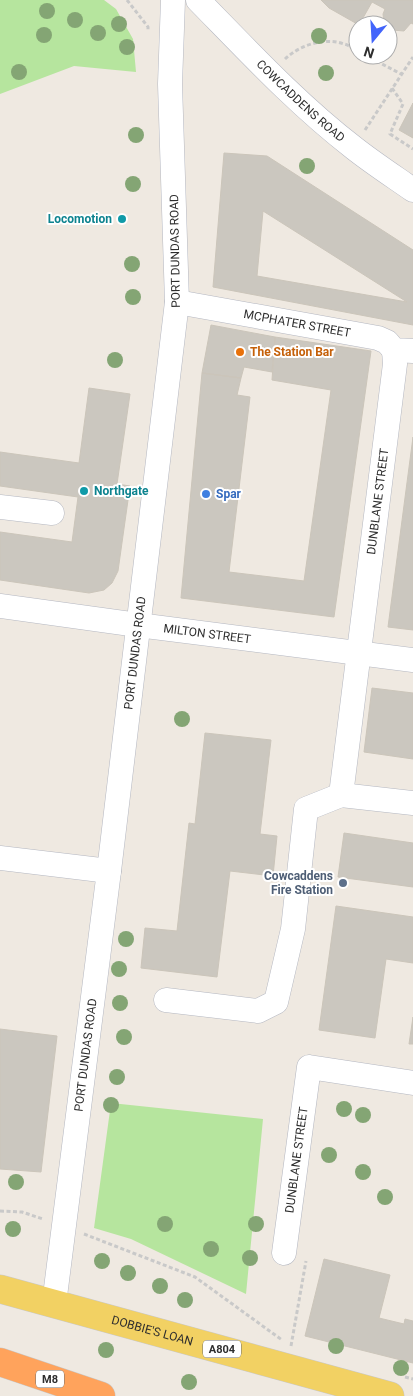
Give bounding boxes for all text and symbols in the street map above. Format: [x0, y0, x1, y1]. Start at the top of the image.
north arrow [348, 15, 398, 65]
text: N [362, 43, 376, 62]
street label: COWCADDENS ROAD [254, 57, 348, 145]
street label: PORT DUNDAS ROAD [167, 194, 183, 308]
place label: Locomotion [48, 212, 112, 226]
marker: Locomotion [116, 213, 128, 225]
street label: MCPHATER STREET [242, 307, 352, 340]
place label: The Station Bar [250, 345, 334, 359]
marker: The Station Bar [234, 346, 246, 358]
street label: DUNBLANE STREET [364, 447, 391, 555]
place label: Northgate [94, 484, 149, 498]
marker: Northgate [78, 485, 90, 497]
place label: Spar [216, 487, 242, 501]
marker: Spar [200, 488, 212, 500]
street label: PORT DUNDAS ROAD [121, 596, 149, 710]
street label: MILTON STREET [163, 621, 252, 646]
place label: Cowcaddens Fire Station [264, 869, 333, 897]
marker: Cowcaddens Fire Station [337, 877, 349, 889]
street label: PORT DUNDAS ROAD [72, 998, 100, 1112]
street label: DUNBLANE STREET [282, 1106, 311, 1214]
street label: DOBBIE'S LOAN [110, 1313, 195, 1349]
road number: A804 [203, 1340, 241, 1358]
road number: M8 [36, 1370, 64, 1388]

